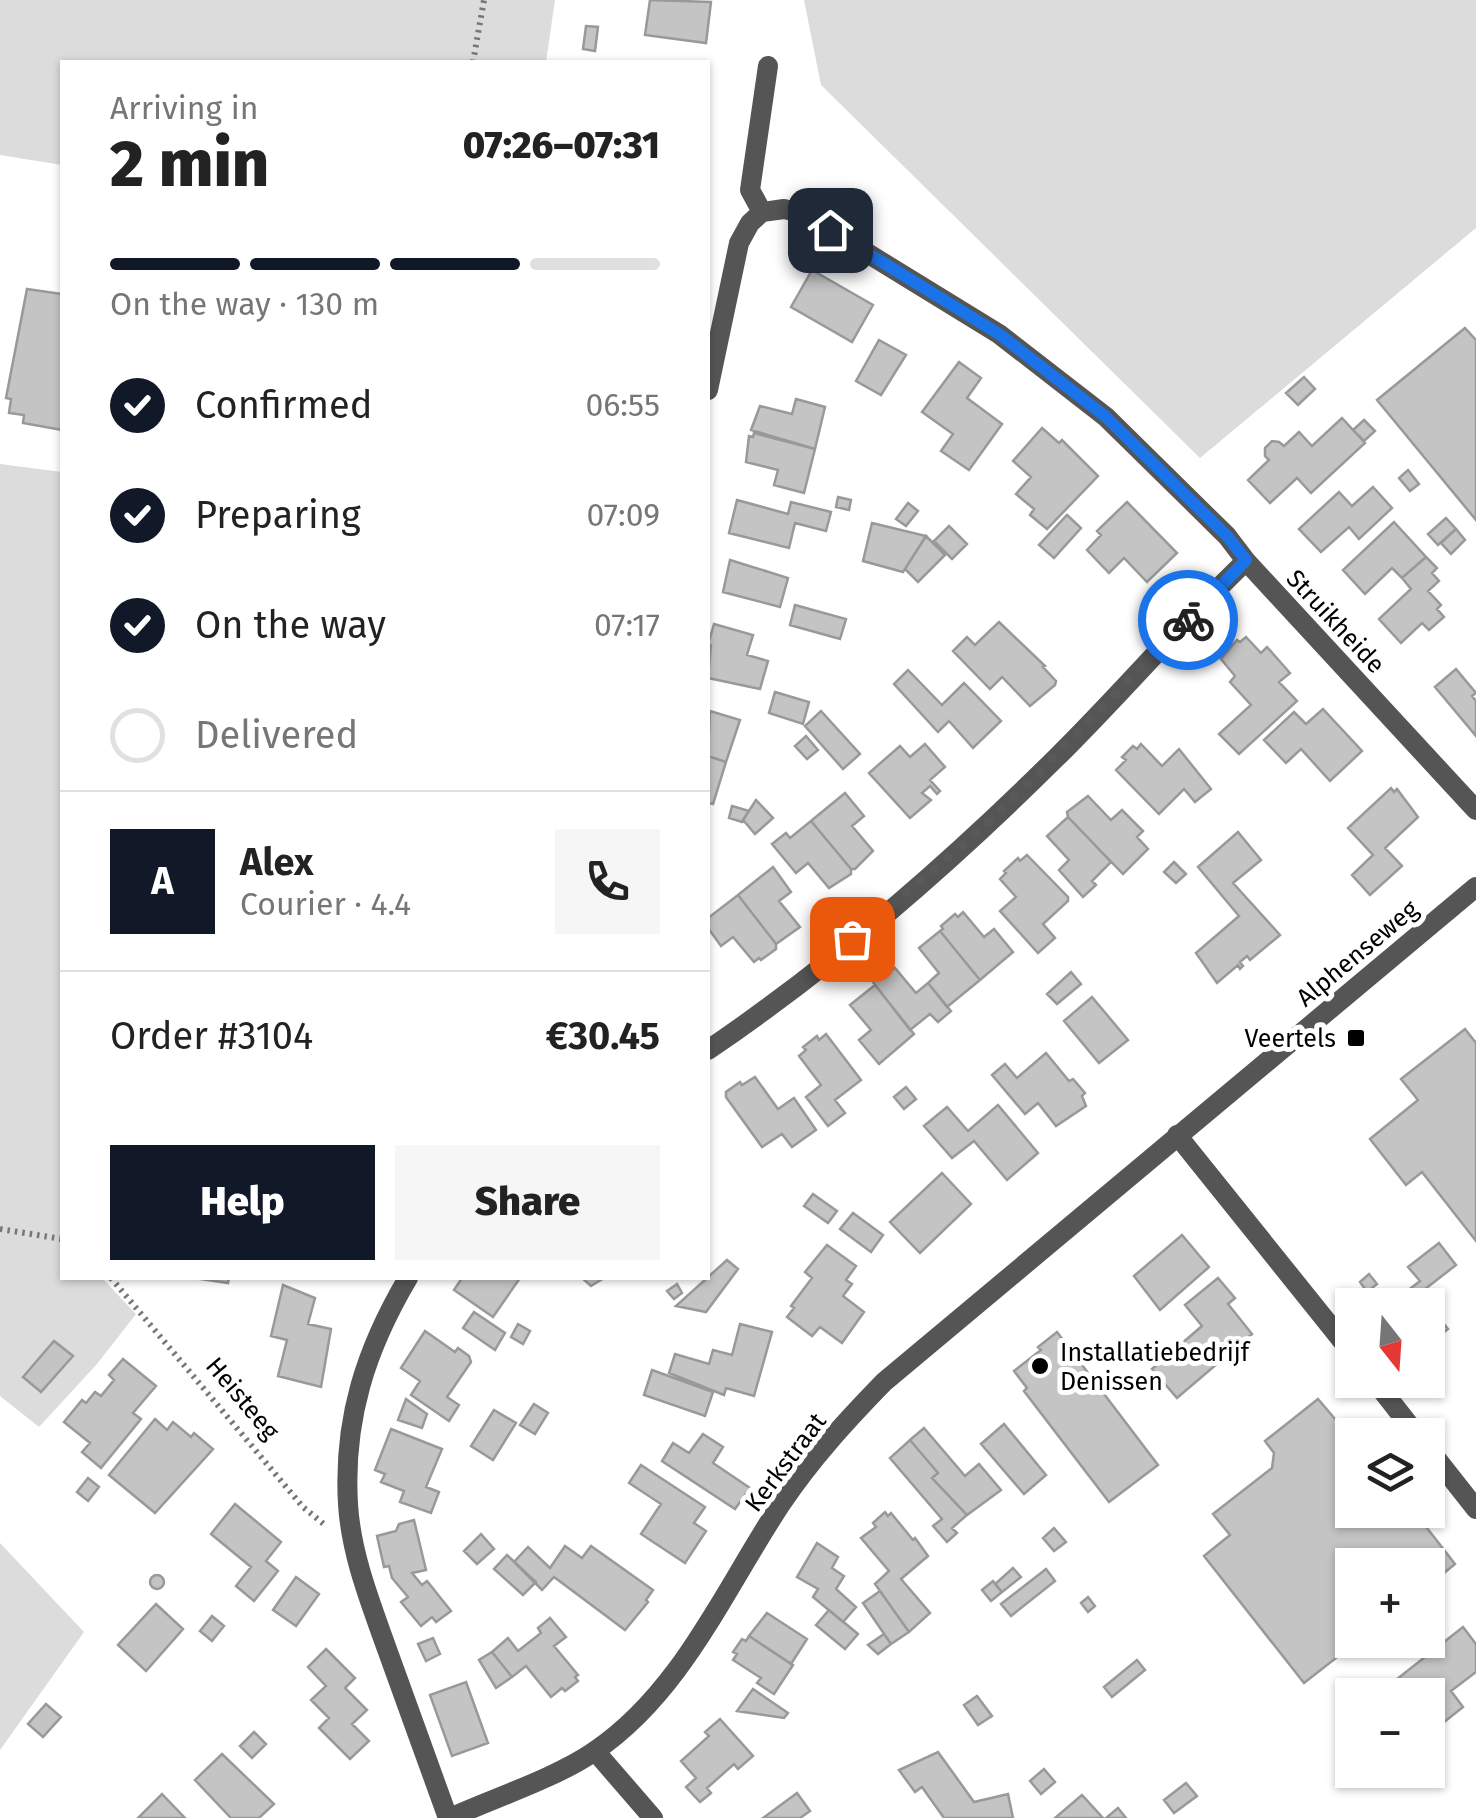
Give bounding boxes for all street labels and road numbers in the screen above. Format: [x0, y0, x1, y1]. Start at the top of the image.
street label: Struikheide [1280, 564, 1391, 680]
street label: Alphenseweg [1291, 894, 1424, 1013]
street label: Heisteeg [199, 1351, 285, 1446]
street label: Kerkstraat [739, 1407, 833, 1518]

